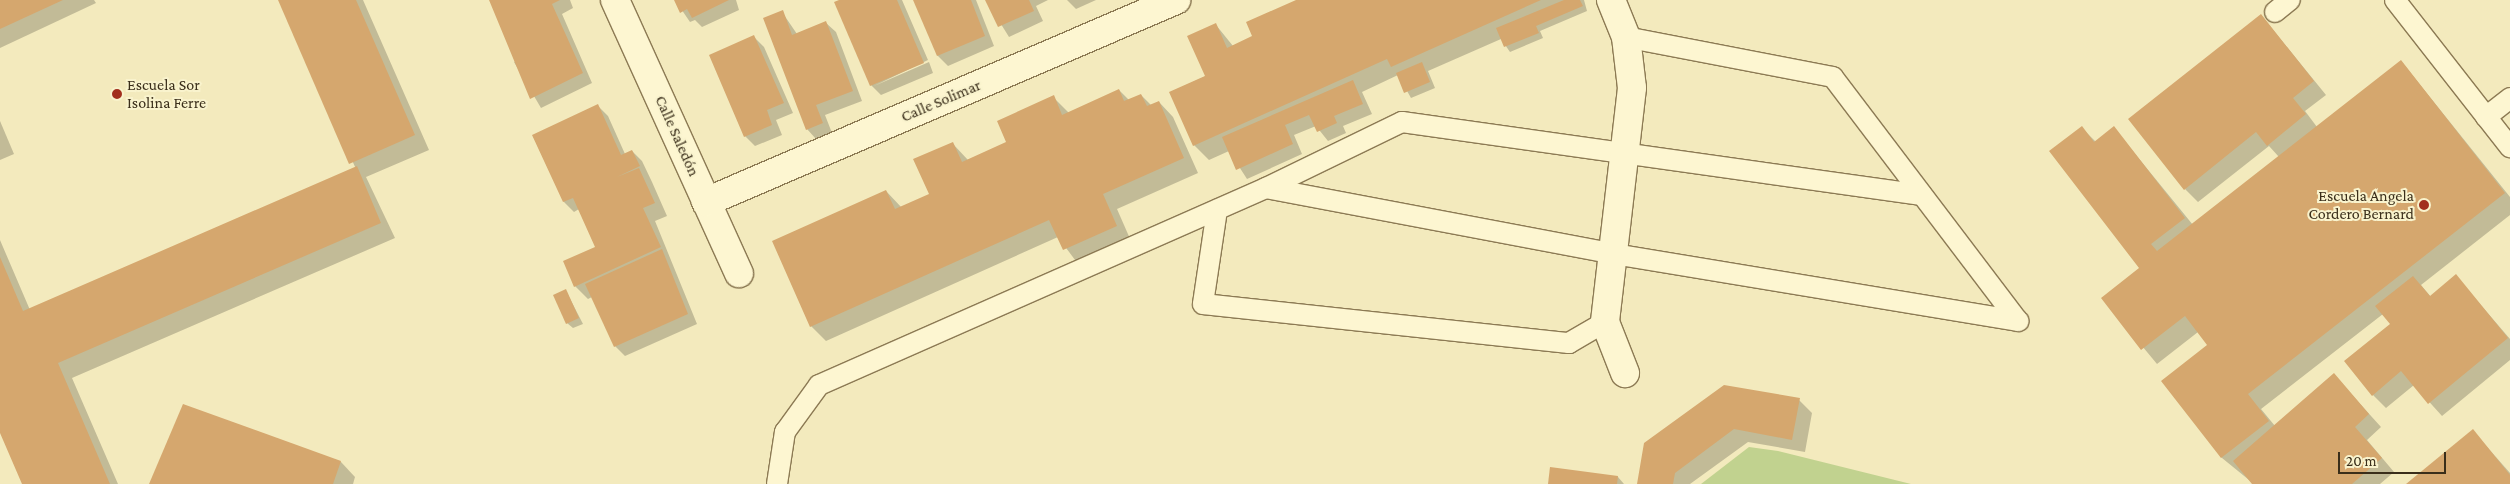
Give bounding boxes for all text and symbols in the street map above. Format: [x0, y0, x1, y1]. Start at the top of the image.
place label: Escuela Sor Isolina Ferre [127, 75, 206, 113]
street label: Calle Solimar [898, 76, 984, 126]
marker: Escuela Sor Isolina Ferre [111, 88, 123, 100]
street label: Calle Saledón [651, 93, 703, 179]
place label: Escuela Angela Cordero Bernard [2308, 186, 2414, 224]
marker: Escuela Angela Cordero Bernard [2418, 199, 2430, 211]
scale bar [2340, 442, 2448, 474]
text: 20 m [2346, 453, 2377, 469]

